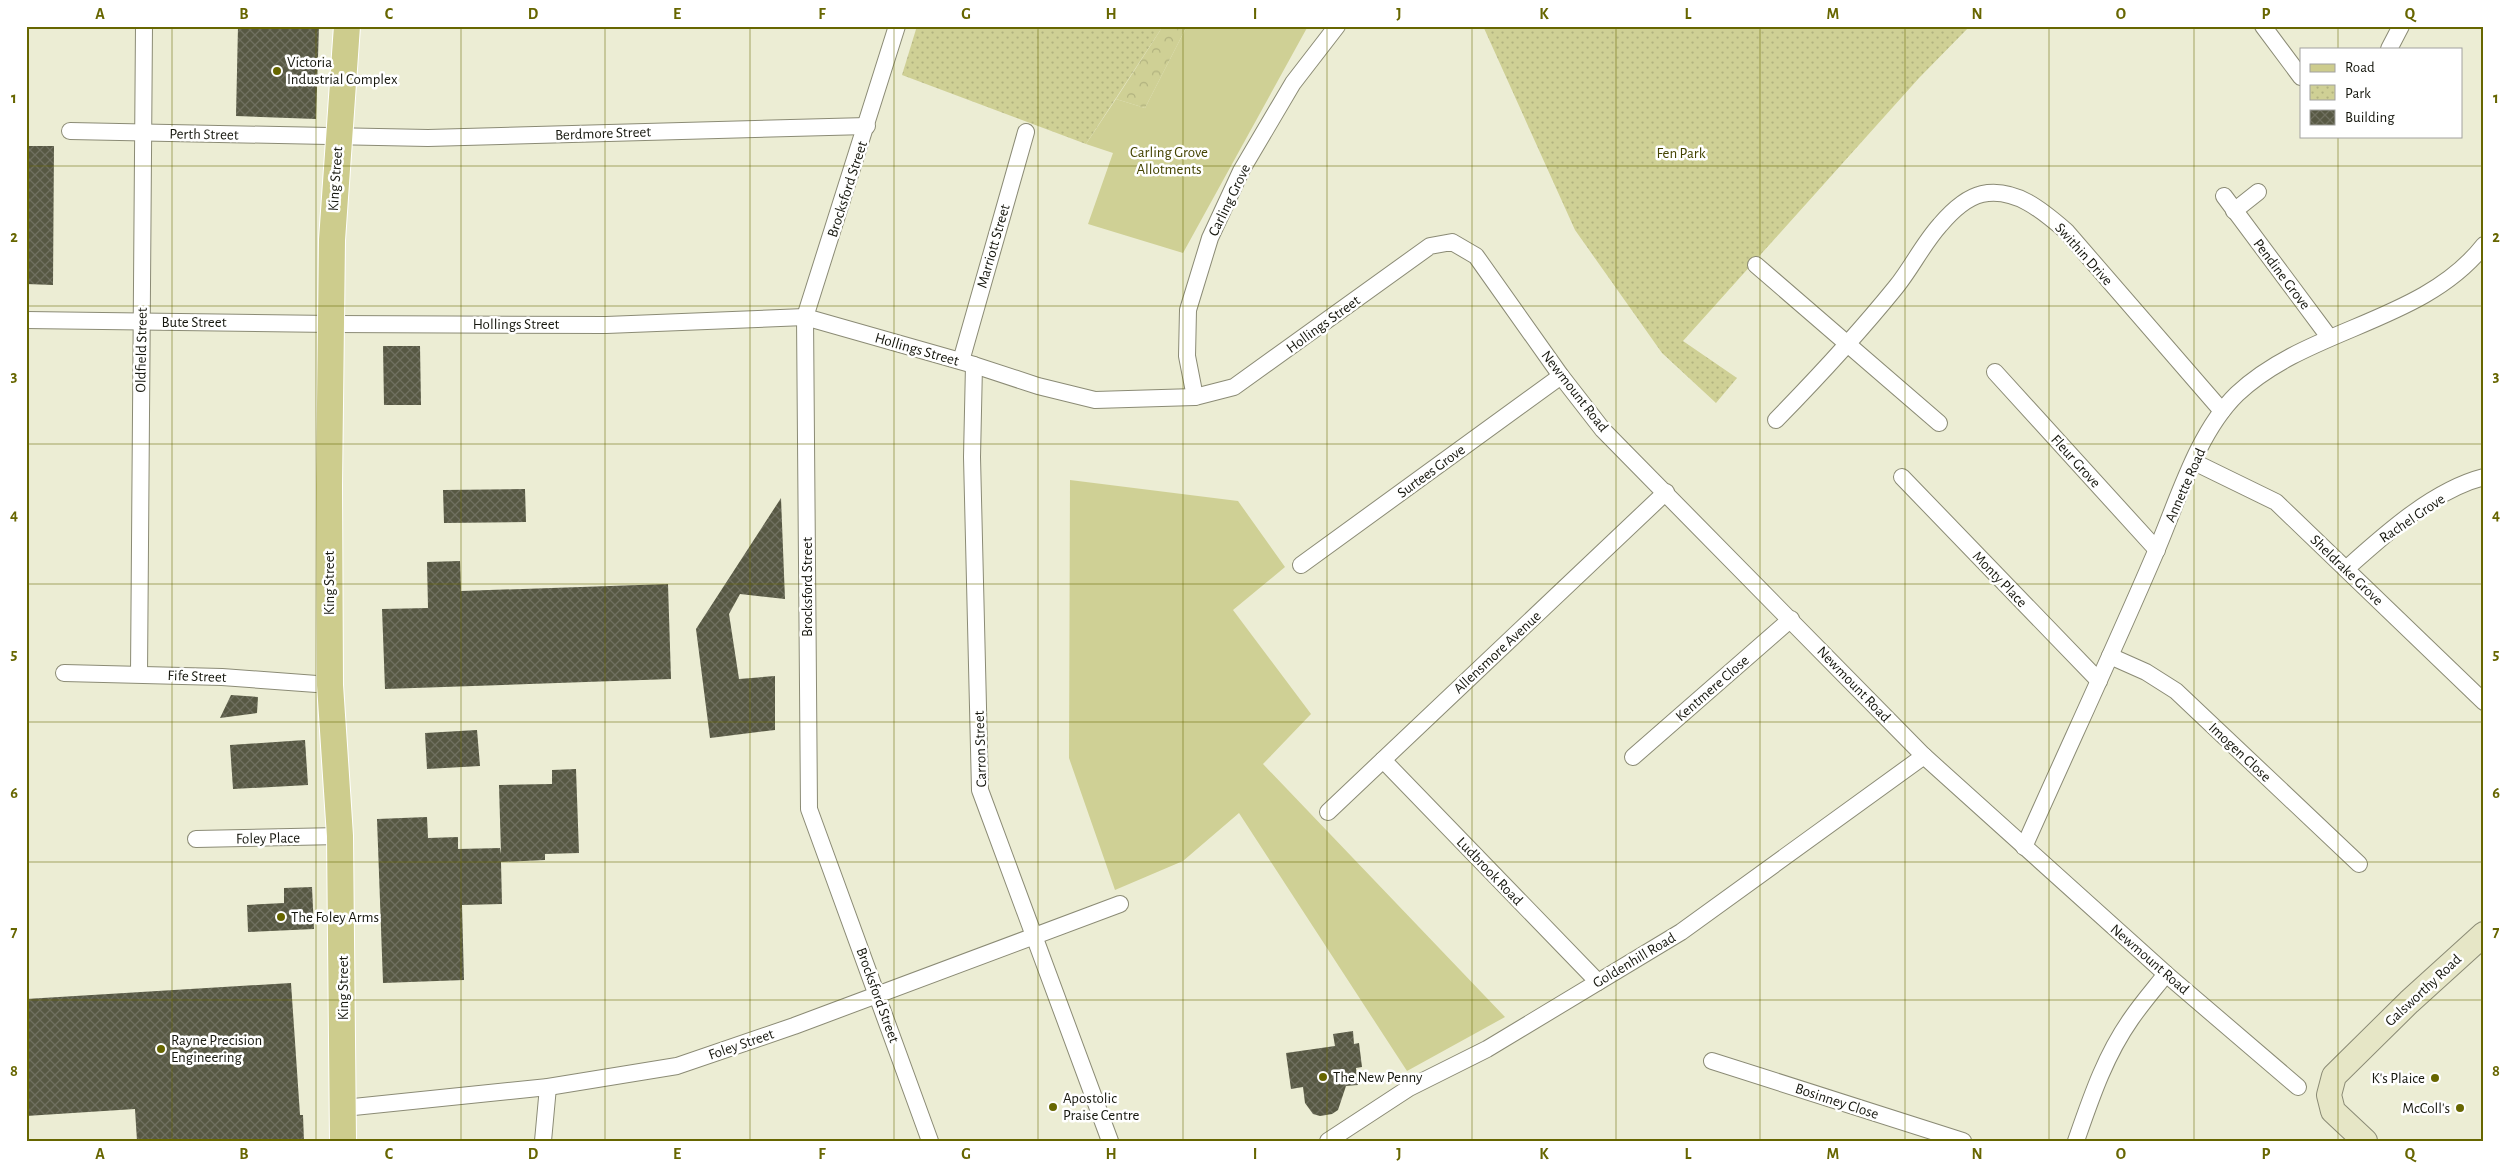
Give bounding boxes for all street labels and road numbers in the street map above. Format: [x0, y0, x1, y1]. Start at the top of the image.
street label: Berdmore Street [555, 124, 652, 143]
street label: Perth Street [169, 126, 239, 143]
street label: Brocksford Street [825, 139, 870, 239]
street label: King Street [326, 146, 345, 212]
street label: Carling Grove [1206, 162, 1253, 239]
street label: Marriott Street [974, 202, 1013, 290]
street label: Swithin Drive [2052, 220, 2115, 288]
street label: Pendine Grove [2250, 236, 2313, 312]
street label: Hollings Street [1284, 293, 1363, 356]
street label: Oldfield Street [133, 307, 150, 393]
street label: Bute Street [162, 315, 227, 330]
street label: Hollings Street [473, 317, 560, 332]
street label: Hollings Street [873, 330, 961, 369]
street label: Newmount Road [1538, 348, 1611, 435]
street label: Fleur Grove [2048, 432, 2103, 491]
street label: Surtees Grove [1395, 442, 1468, 501]
street label: Annette Road [2162, 446, 2209, 525]
street label: Rachel Grove [2377, 491, 2448, 546]
street label: Sheldrake Grove [2307, 532, 2386, 609]
street label: Brocksford Street [800, 537, 815, 637]
street label: Monty Place [1969, 549, 2030, 610]
street label: King Street [322, 550, 337, 615]
street label: Allensmore Avenue [1451, 608, 1544, 697]
street label: Newmount Road [1814, 644, 1893, 725]
street label: Kentmere Close [1673, 653, 1752, 724]
street label: Fife Street [167, 668, 227, 685]
street label: Carron Street [972, 710, 989, 788]
street label: Imogen Close [2206, 720, 2274, 785]
street label: Foley Place [236, 830, 300, 847]
street label: Ludbrook Road [1454, 835, 1526, 908]
street label: Newmount Road [2108, 921, 2192, 998]
street label: Goldenhill Road [1590, 930, 1678, 991]
street label: Brocksford Street [853, 946, 902, 1045]
street label: Galsworthy Road [2382, 951, 2464, 1029]
street label: King Street [336, 955, 351, 1020]
street label: Foley Street [706, 1026, 776, 1063]
street label: Bosinney Close [1793, 1081, 1881, 1122]

